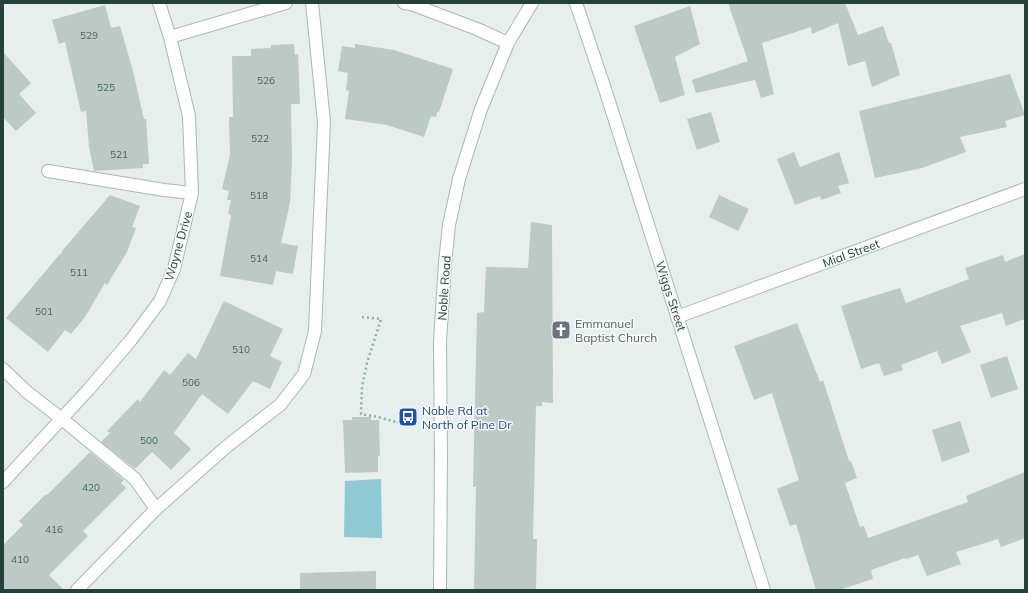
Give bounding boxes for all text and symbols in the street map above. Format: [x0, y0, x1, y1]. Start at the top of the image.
house number: 529 [80, 29, 98, 42]
house number: 526 [257, 74, 275, 87]
house number: 525 [97, 81, 115, 94]
house number: 522 [251, 132, 269, 145]
house number: 521 [110, 148, 128, 161]
house number: 518 [250, 189, 268, 202]
street label: Wayne Drive [161, 209, 195, 283]
street label: Mial Street [820, 236, 882, 270]
house number: 514 [250, 252, 268, 265]
street label: Noble Road [434, 255, 454, 321]
street label: Wiggs Street [653, 259, 689, 333]
house number: 511 [70, 266, 88, 279]
house number: 501 [35, 305, 53, 318]
place label: Emmanuel Baptist Church [575, 316, 657, 345]
church icon: Emmanuel Baptist Church [550, 319, 572, 341]
house number: 510 [232, 343, 250, 356]
house number: 506 [182, 376, 200, 389]
place label: Noble Rd at North of Pine Dr [422, 403, 512, 432]
bus stop icon: Noble Rd at North of Pine Dr [397, 406, 419, 428]
house number: 500 [140, 434, 158, 447]
house number: 420 [82, 481, 100, 494]
house number: 416 [45, 523, 63, 536]
house number: 410 [11, 553, 29, 566]

